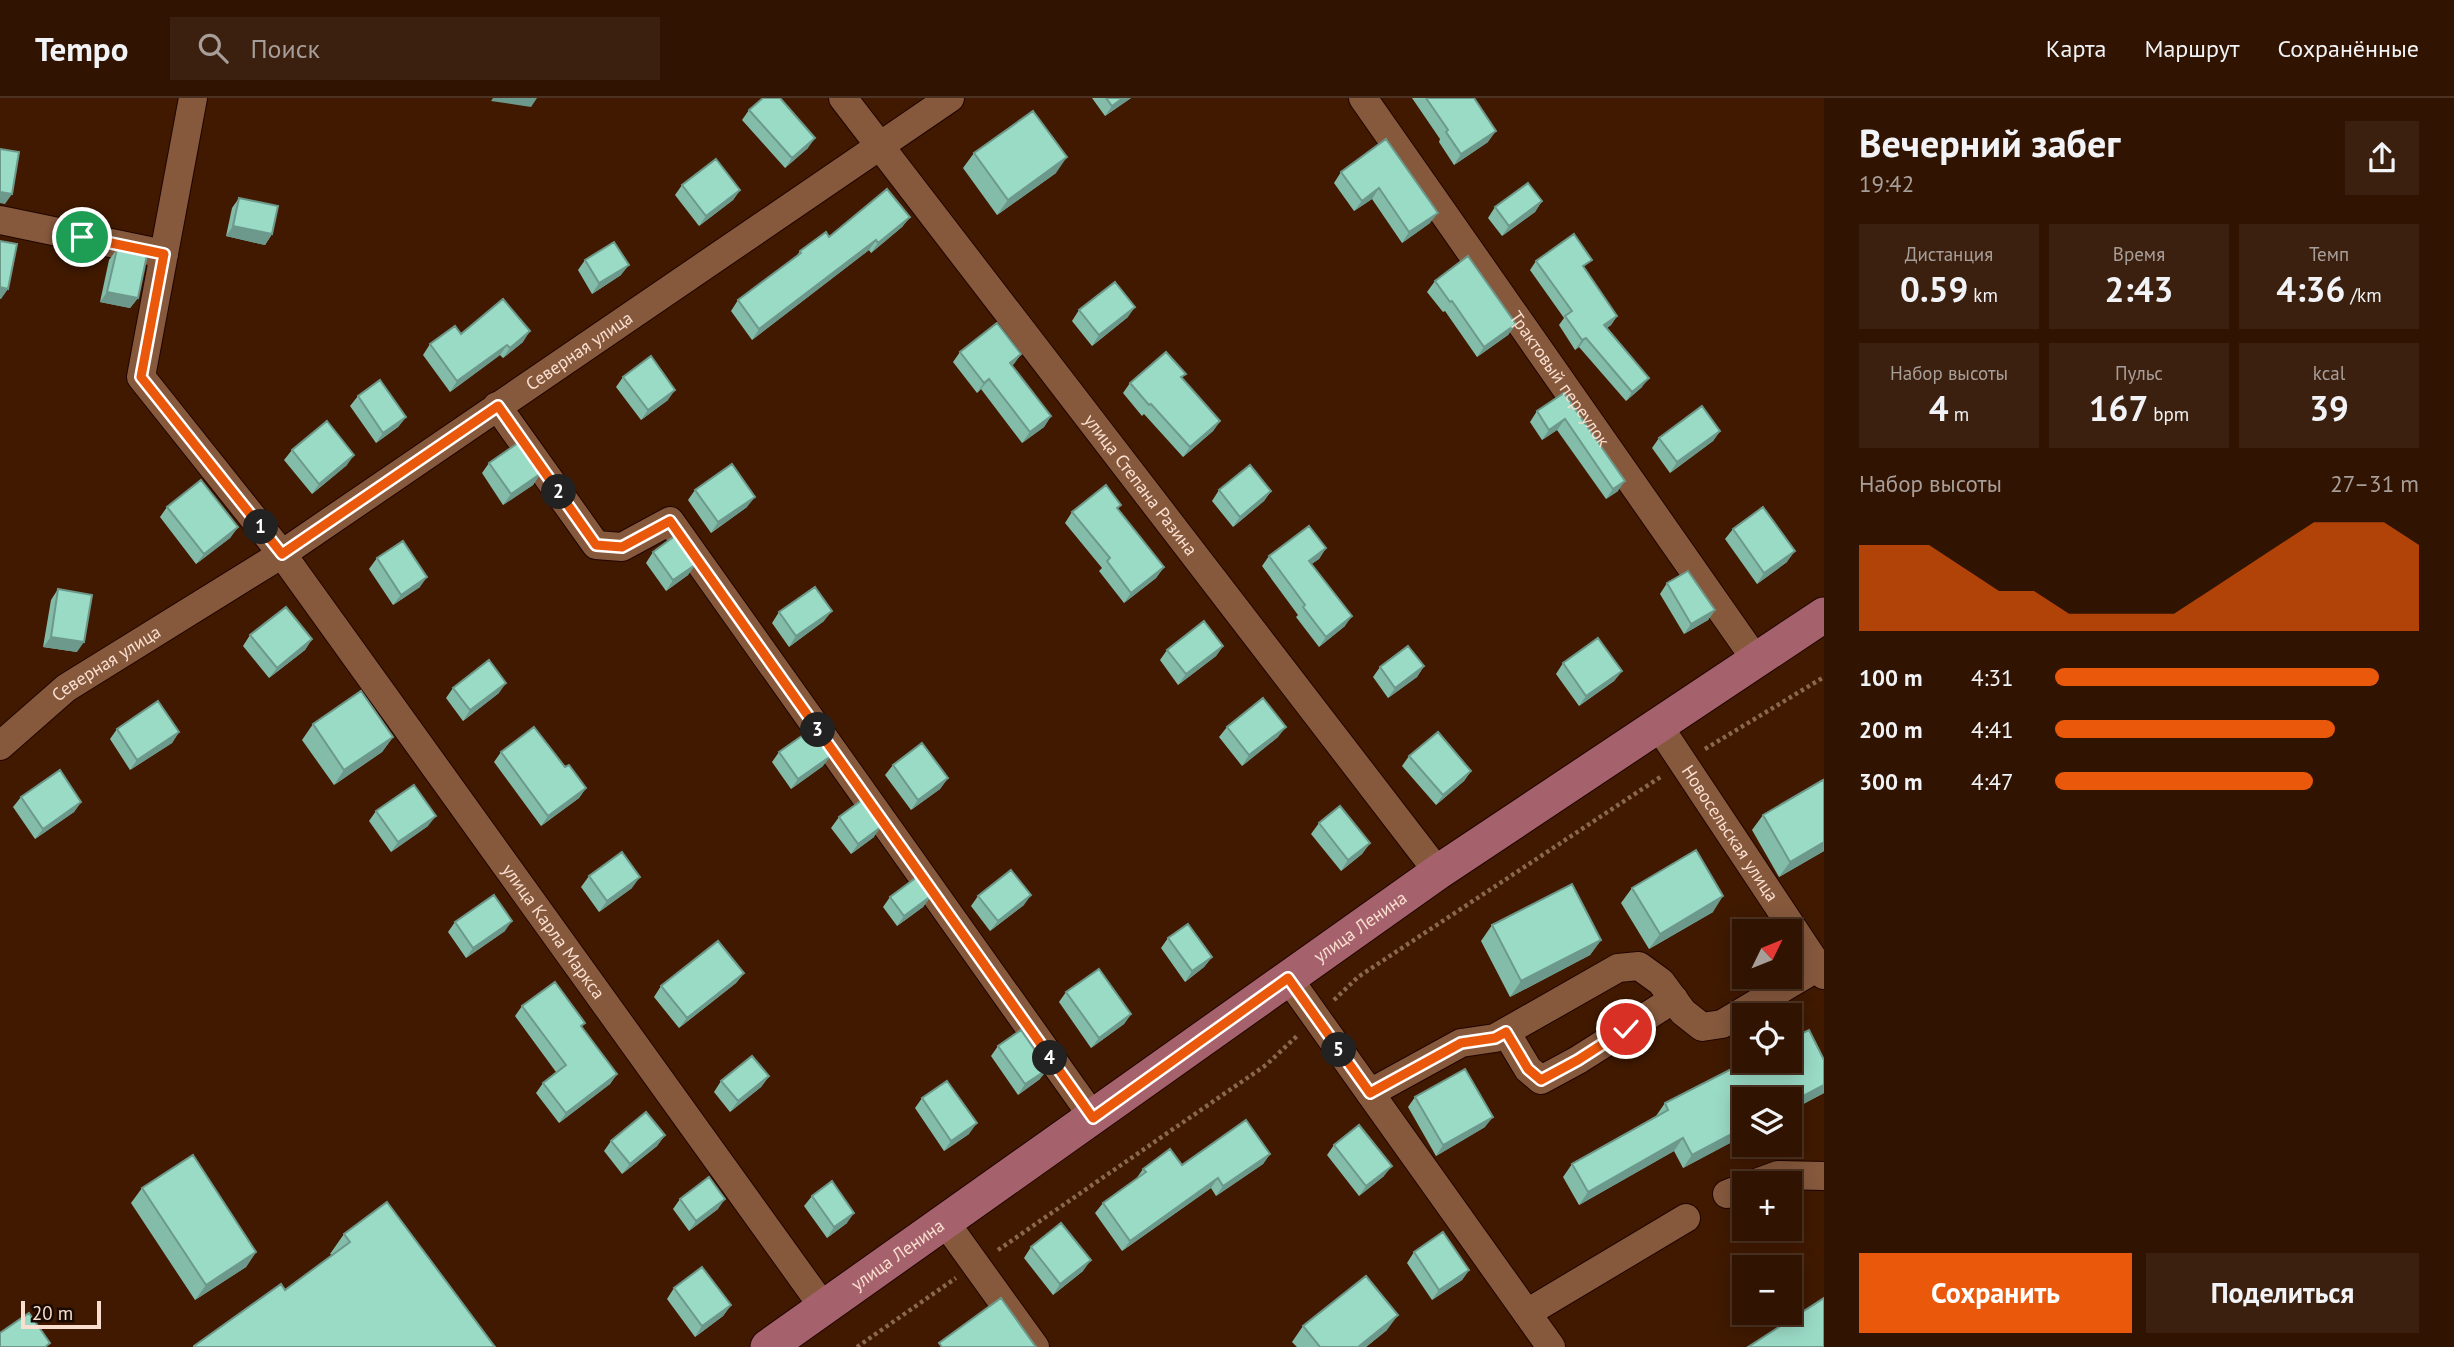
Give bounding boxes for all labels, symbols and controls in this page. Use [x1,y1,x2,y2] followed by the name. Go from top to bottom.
[170,17,660,80] search box
[35,27,128,70] text: Tempo
[194,29,232,67] icon: search
[250,32,320,65] text: Поиск
[2046,33,2106,64] text: Карта
[2144,33,2239,64] text: Маршрут
[2277,33,2419,64] text: Сохранённые
[1859,118,2120,167] text: Вечерний забег
[2345,121,2419,195] button: share
[1859,169,1914,198] text: 19:42
[52,207,112,267] pin
[63,218,101,256] icon: arrive
[1905,242,1993,266] text: Дистанция
[2113,242,2165,266] text: Время
[2309,242,2349,266] text: Темп
[1900,266,1968,312] text: 0.59
[2105,266,2173,312] text: 2:43
[2276,266,2345,312] text: 4:36
[1968,283,1998,307] text: km
[2345,283,2382,307] text: /km
[521,306,637,395] street label: Северная улица
[1505,307,1616,451] street label: Трактовый переулок
[1890,361,2008,385] text: Набор высоты
[2115,361,2163,385] text: Пульс
[2313,361,2345,385] text: kcal
[1929,385,1949,431] text: 4
[2089,385,2148,431] text: 167
[2309,385,2349,431] text: 39
[1949,402,1969,426] text: m
[2148,402,2189,426] text: bpm
[1079,409,1203,560] street label: улица Степана Разина
[1859,469,2002,498] text: Набор высоты
[2330,469,2419,498] text: 27–31 m
[542,474,576,510] pin: 2
[553,479,564,503] text: 2
[244,510,278,544] pin: 1
[255,514,266,538] text: 1
[47,620,165,706] street label: Северная улица
[1859,663,1922,692] text: 100 m
[1971,663,2014,692] text: 4:31
[800,712,836,748] pin: 3
[1859,715,1922,744] text: 200 m
[1971,715,2014,744] text: 4:41
[812,717,823,741] text: 3
[1677,760,1784,906] street label: Новосельская улица
[1859,767,1922,796] text: 300 m
[1971,767,2014,796] text: 4:47
[497,859,610,1003] street label: улица Карла Маркса
[1309,886,1411,968] street label: улица Ленина
[1732,919,1802,989] north arrow
[1732,919,1802,1325] map controls
[1596,999,1656,1059] pin
[1732,1003,1802,1073] button: locate
[1607,1010,1645,1048] icon: check
[1322,1032,1356,1068] pin: 5
[1333,1037,1344,1061] text: 5
[1032,1040,1068,1076] pin: 4
[1044,1045,1055,1069] text: 4
[1732,1087,1802,1157] button: layers
[1732,1171,1802,1241] button: +
[846,1214,949,1296] street label: улица Ленина
[1859,1253,2132,1333] button: Сохранить
[2146,1253,2419,1333] button: Поделиться
[1732,1255,1802,1325] button: −
[21,1298,102,1330] scale bar
[32,1301,73,1325] text: 20 m

